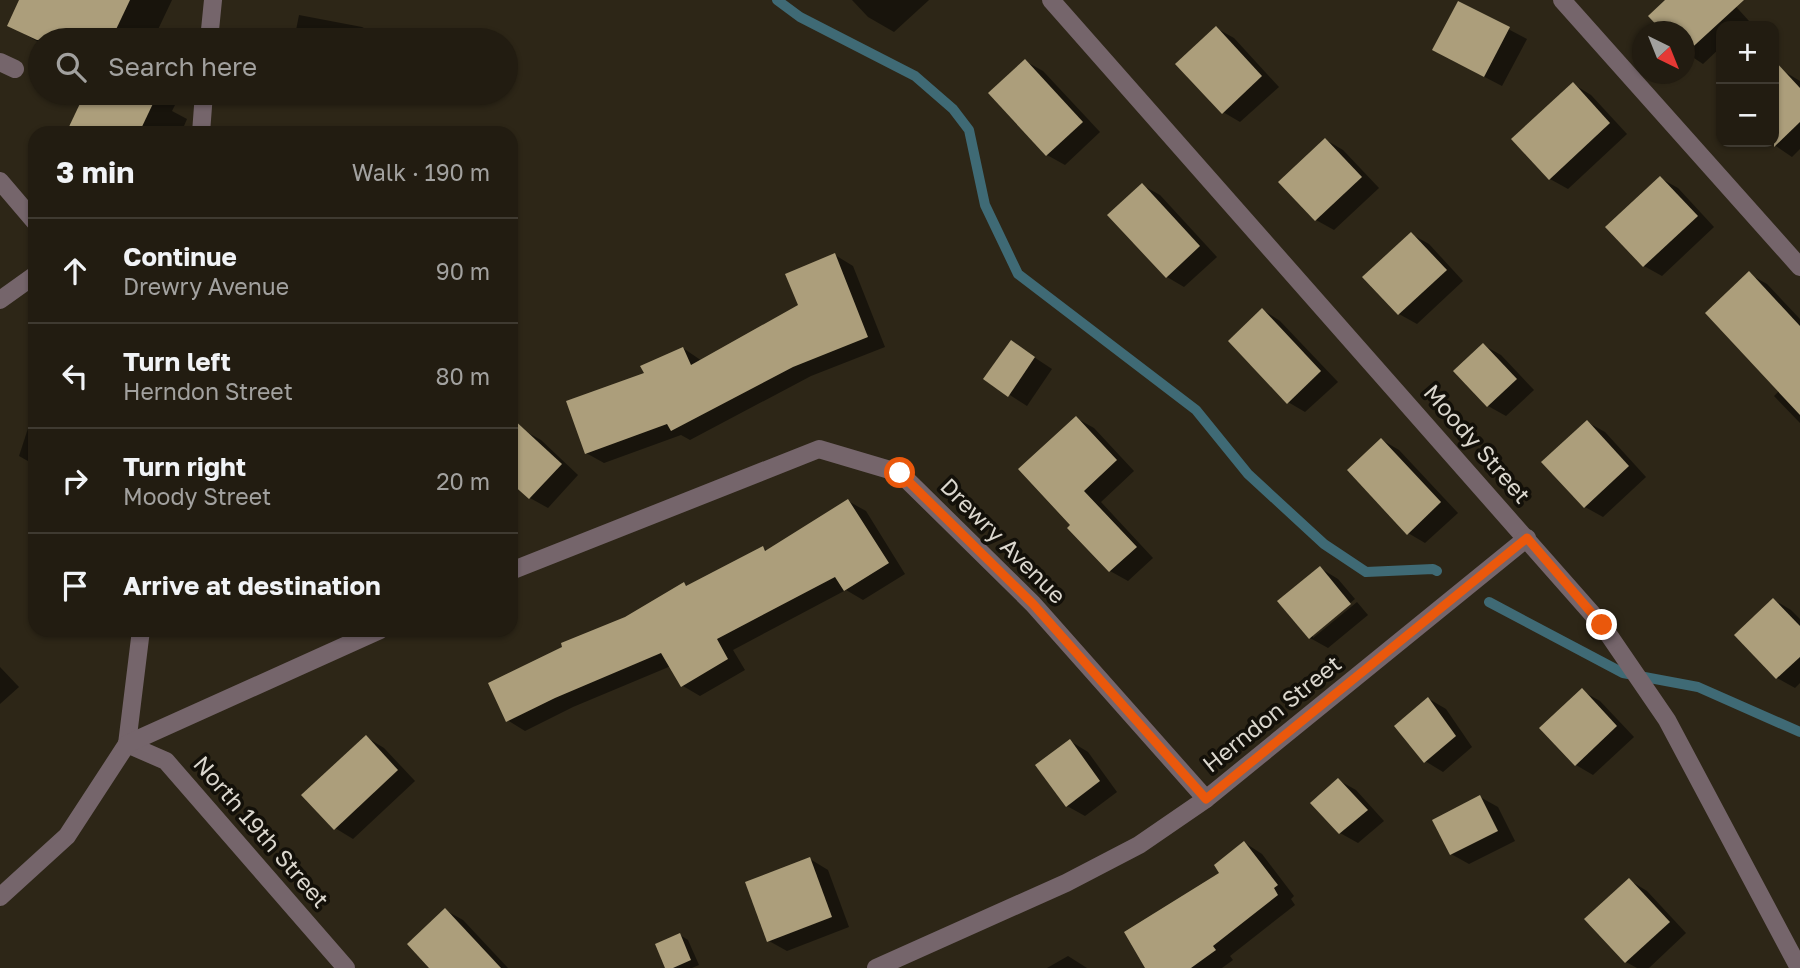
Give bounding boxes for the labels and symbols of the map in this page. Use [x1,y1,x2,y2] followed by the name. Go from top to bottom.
[1632,21,1695,84] north arrow
[1419,378,1537,508] street label: Moody Street
[884,457,915,488] route start
[935,472,1072,609] street label: Drewry Avenue
[1586,609,1617,640] route end
[1197,649,1346,778] street label: Herndon Street
[188,750,335,913] street label: North 19th Street

